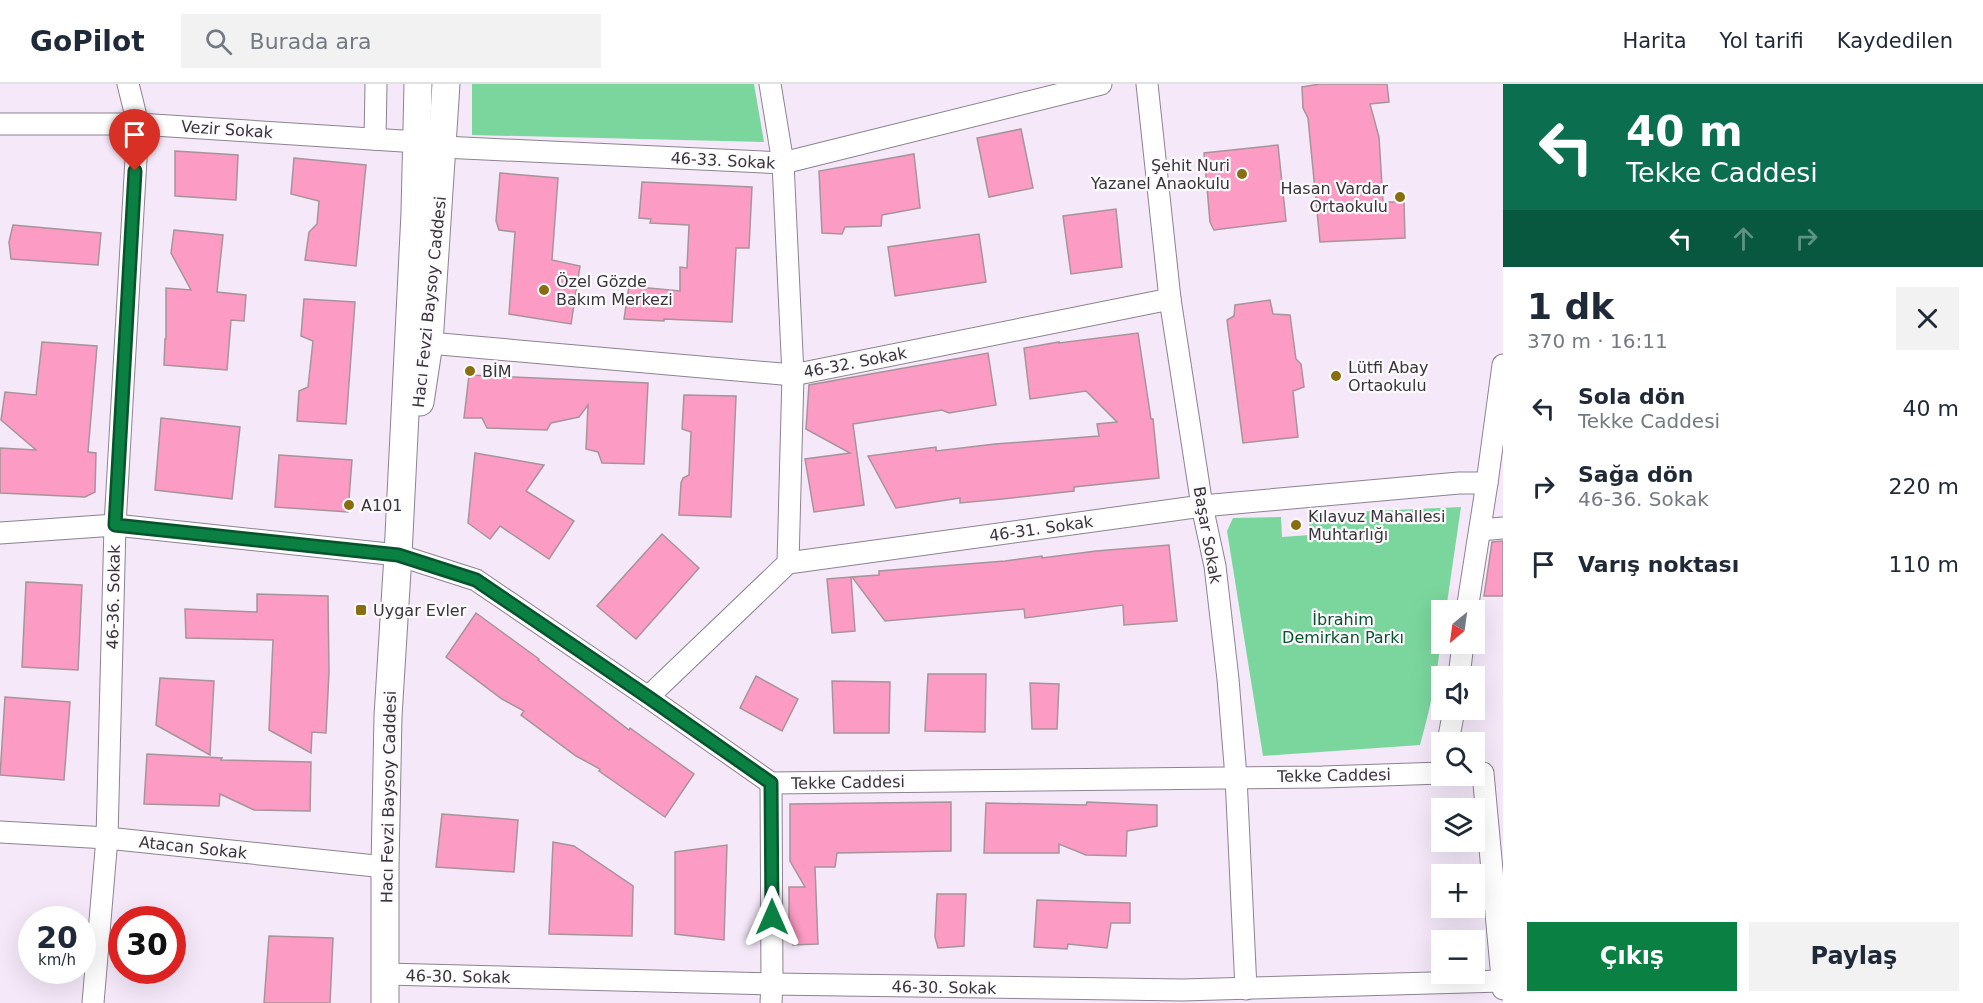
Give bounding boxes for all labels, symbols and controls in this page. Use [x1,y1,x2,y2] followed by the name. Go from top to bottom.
[181,14,601,68] search box
[30,25,145,58] text: GoPilot
[202,25,235,58] icon: search
[250,29,372,54] text: Burada ara
[1622,29,1687,53] text: Harita
[1720,29,1804,53] text: Yol tarifi
[1837,29,1953,53] text: Kaydedilen
[1626,107,1743,156] text: 40 m
[1527,108,1605,186] icon: left
[109,109,160,171] pin
[180,117,274,142] street label: Vezir Sokak
[118,118,151,151] icon: arrive
[670,148,776,173] street label: 46-33. Sokak
[1090,156,1230,193] place label: Şehit Nuri Yazanel Anaokulu
[1626,157,1818,188] text: Tekke Caddesi
[1235,167,1249,181] marker: Şehit Nuri Yazanel Anaokulu
[1280,179,1388,216] place label: Hasan Vardar Ortaokulu
[1393,190,1407,204] marker: Hasan Vardar Ortaokulu
[409,195,450,409] street label: Hacı Fevzi Baysoy Caddesi
[1664,222,1697,255] icon: left
[1727,222,1760,255] icon: ahead
[1790,222,1823,255] icon: right
[556,272,673,309] place label: Özel Gözde Bakım Merkezi
[537,283,551,297] marker: Özel Gözde Bakım Merkezi
[1527,286,1614,327] text: 1 dk
[1896,287,1959,350] button: close
[1527,329,1668,353] text: 370 m · 16:11
[802,343,909,382] street label: 46-32. Sokak
[1348,358,1429,395] place label: Lütfi Abay Ortaokulu
[482,362,512,381] place label: BİM
[463,364,477,378] marker: BİM
[1329,369,1343,383] marker: Lütfi Abay Ortaokulu
[1578,384,1686,409] text: Sola dön
[1527,392,1560,425] icon: left
[1903,396,1959,421] text: 40 m
[1578,409,1720,433] text: Tekke Caddesi
[1578,462,1693,487] text: Sağa dön
[1527,470,1560,503] icon: right
[1889,474,1959,499] text: 220 m
[1190,485,1226,586] street label: Başar Sokak
[1578,487,1709,511] text: 46-36. Sokak
[361,496,402,515] place label: A101
[342,498,356,512] marker: A101
[1308,507,1445,544] place label: Kılavuz Mahallesi Muhtarlığı
[988,512,1095,545] street label: 46-31. Sokak
[1289,518,1303,532] marker: Kılavuz Mahallesi Muhtarlığı
[103,544,124,650] street label: 46-36. Sokak
[1527,548,1560,581] icon: arrive
[1578,552,1739,577] text: Varış noktası
[1889,552,1959,577] text: 110 m
[1431,600,1485,654] north arrow
[1431,600,1485,984] map controls
[373,601,467,620] place label: Uygar Evler
[354,603,368,617] marker: Uygar Evler
[1282,610,1404,647] park label: İbrahim Demirkan Parkı
[1431,666,1485,720] button: sound
[377,691,400,903] street label: Hacı Fevzi Baysoy Caddesi
[1431,732,1485,786] button: search
[1276,765,1391,786] street label: Tekke Caddesi
[790,772,905,793] street label: Tekke Caddesi
[1431,798,1485,852] button: layers
[138,832,249,863] street label: Atacan Sokak
[1431,864,1485,918] button: +
[740,885,804,949] position arrow
[108,906,186,984] speed limit sign: 30
[36,920,78,955] text: 20
[1527,922,1737,991] button: Çıkış
[1749,922,1959,991] button: Paylaş
[1431,930,1485,984] button: −
[38,951,76,969] text: km/h
[405,966,511,987] street label: 46-30. Sokak
[891,977,997,998] street label: 46-30. Sokak

